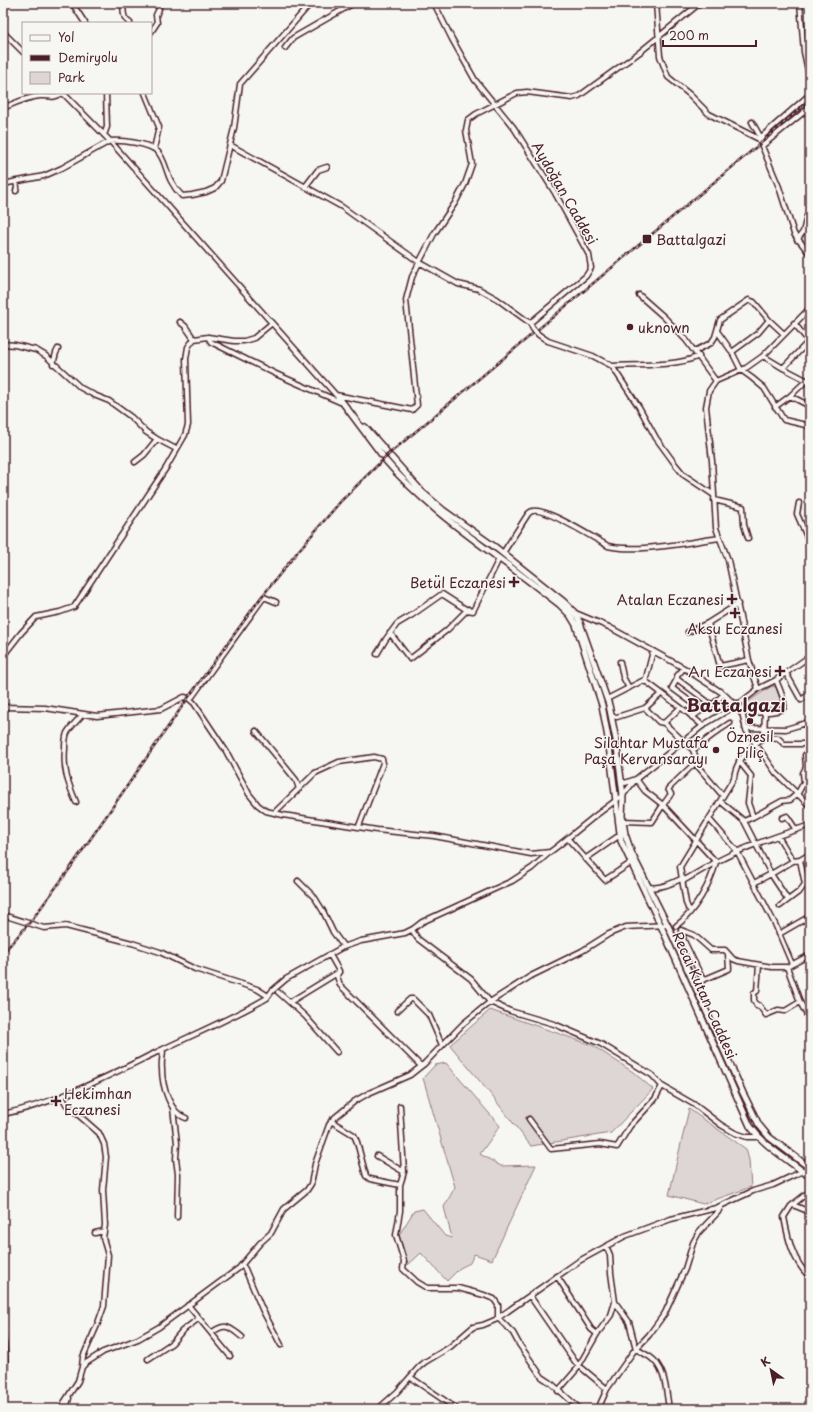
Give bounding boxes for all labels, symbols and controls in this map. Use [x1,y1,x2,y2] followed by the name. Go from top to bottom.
[22,22,152,94] legend
[663,22,756,48] scale bar
[669,26,709,44] text: 200 m
[58,28,74,46] text: Yol
[58,48,118,66] text: Demiryolu
[58,68,85,86] text: Park
[527,138,603,248] street label: Aydoğan Caddesi
[656,229,726,250] place label: Battalgazi
[641,233,653,245] marker: Battalgazi
[638,317,690,338] place label: uknown
[625,322,635,332] marker: uknown
[410,572,506,593] place label: Betül Eczanesi
[509,577,519,587] marker: Betül Eczanesi
[617,589,724,610] place label: Atalan Eczanesi
[727,594,737,604] marker: Atalan Eczanesi
[730,608,740,618] marker: Aksu Eczanesi
[687,618,783,639] place label: Aksu Eczanesi
[688,661,772,682] place label: Arı Eczanesi
[775,666,785,676] marker: Arı Eczanesi
[686,691,786,718] district label: Battalgazi
[745,716,755,726] marker: Öznesil Piliç
[726,726,774,763] place label: Öznesil Piliç
[584,732,708,769] place label: Silahtar Mustafa Paşa Kervansarayı
[711,745,721,755] marker: Silahtar Mustafa Paşa Kervansarayı
[667,928,743,1062] street label: Recai Kutan Caddesi
[64,1083,132,1120] place label: Hekimhan Eczanesi
[51,1096,61,1106] marker: Hekimhan Eczanesi
[751,1350,791,1390] north arrow
[757,1352,773,1371] text: K

